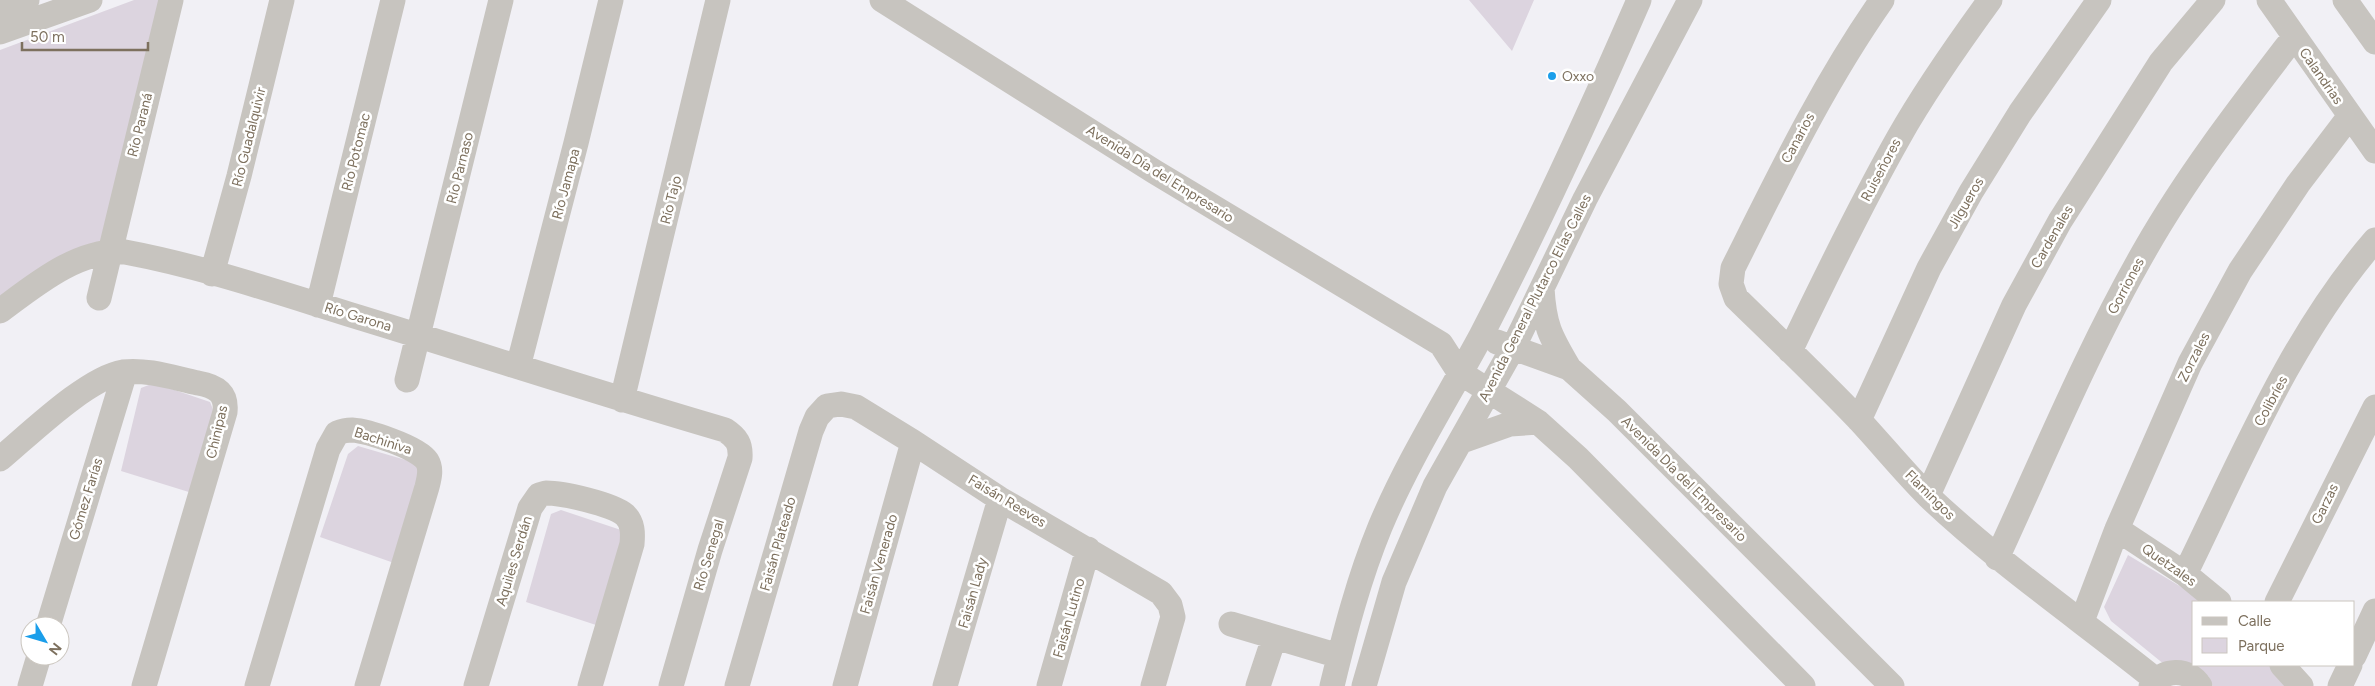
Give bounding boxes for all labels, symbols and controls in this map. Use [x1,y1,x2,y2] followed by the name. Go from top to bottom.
[22,20,149,52] scale bar
[30,28,65,46] text: 50 m
[2295,44,2347,108] street label: Calandrias
[1562,68,1594,85] place label: Oxxo
[1546,70,1558,82] marker: Oxxo
[228,85,270,189] street label: Río Guadalquivir
[124,91,156,159] street label: Río Paraná
[1778,110,1818,166] street label: Canarios
[338,111,374,193] street label: Río Potomac
[1083,122,1237,226] street label: Avenida Día del Empresario
[443,131,477,205] street label: Río Parnaso
[1857,136,1905,204] street label: Ruiseñores
[548,147,584,221] street label: Río Jamapa
[657,174,685,226] street label: Río Tajo
[1944,174,1988,232] street label: Jilgueros
[1475,191,1595,405] street label: Avenida General Plutarco Elías Calles
[2027,202,2077,272] street label: Cardenales
[2104,255,2148,317] street label: Gorriones
[322,299,394,335] street label: Río Garona
[2174,329,2214,385] street label: Zorzales
[2251,373,2291,429] street label: Colibríes
[203,404,231,460] street label: Chinipas
[1618,413,1750,545] street label: Avenida Día del Empresario
[352,424,414,458] street label: Bachiniva
[65,456,107,542] street label: Gómez Farías
[1901,466,1959,524] street label: Flamingos
[965,471,1049,531] street label: Faisán Reeves
[2308,481,2342,527] street label: Garzas
[756,495,800,593] street label: Faisán Plateado
[857,512,901,616] street label: Faisán Venerado
[492,514,536,608] street label: Aquiles Serdán
[690,517,728,593] street label: Río Senegal
[2138,540,2200,590] street label: Quetzales
[955,555,991,630] street label: Faisán Lady
[1049,576,1089,660] street label: Faisán Lutino
[2192,601,2355,666] legend
[2238,612,2271,630] text: Calle
[20,616,70,666] north arrow
[2238,637,2285,655] text: Parque
[45,639,65,658] text: N

